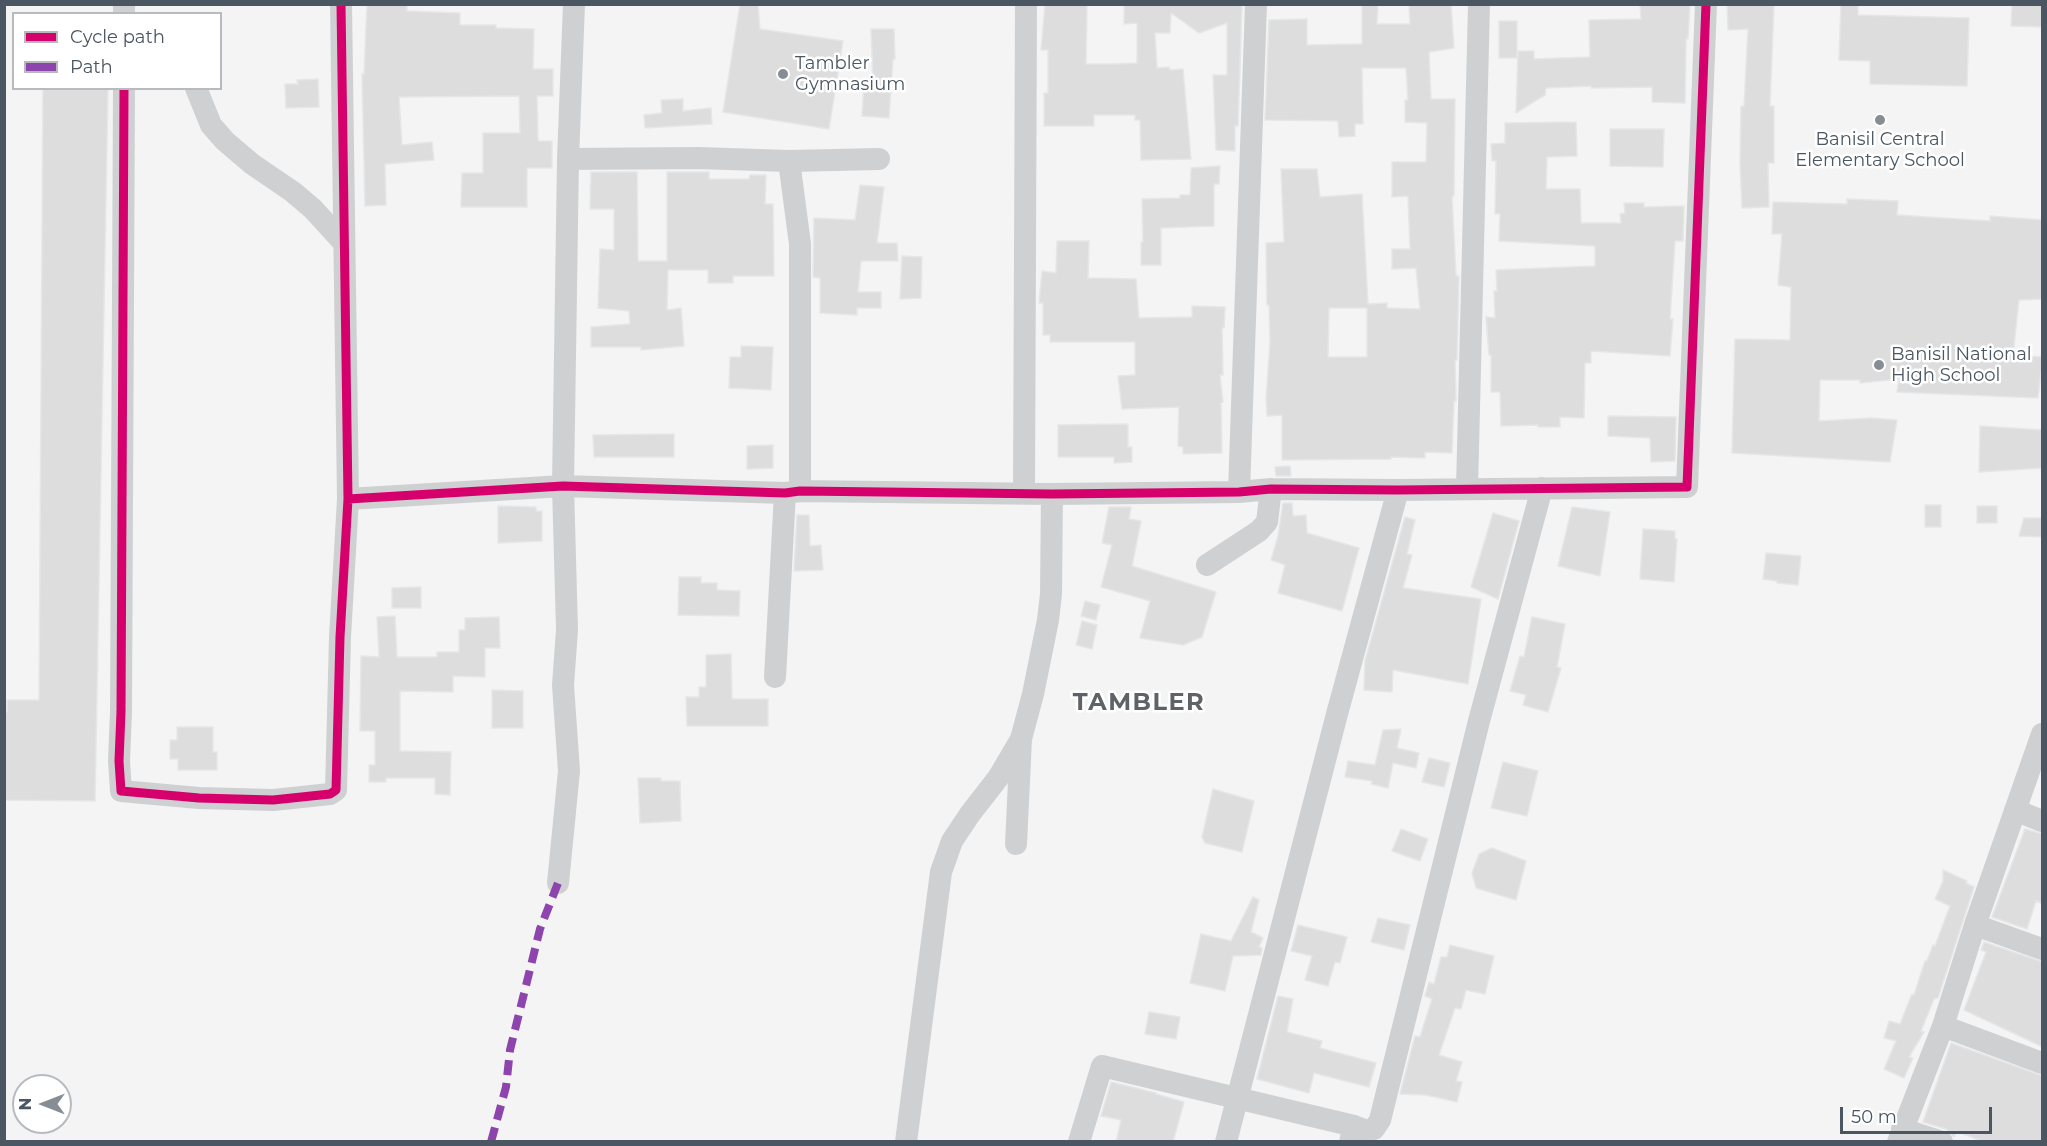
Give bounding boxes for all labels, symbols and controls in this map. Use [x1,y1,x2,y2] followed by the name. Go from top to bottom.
[12,12,222,90] legend
[70,26,165,48] text: Cycle path
[795,53,905,96] place label: Tambler Gymnasium
[70,56,113,78] text: Path
[776,67,790,81] marker: Tambler Gymnasium
[1873,113,1887,127] marker: Banisil Central Elementary School
[1795,129,1965,172] place label: Banisil Central Elementary School
[1891,344,2032,386] place label: Banisil National High School
[1872,358,1886,372] marker: Banisil National High School
[1073,689,1205,717] district label: TAMBLER
[12,1074,72,1134] north arrow
[1843,1095,1994,1133] scale bar
[16,1098,35,1110] text: N
[1851,1106,1897,1128] text: 50 m

